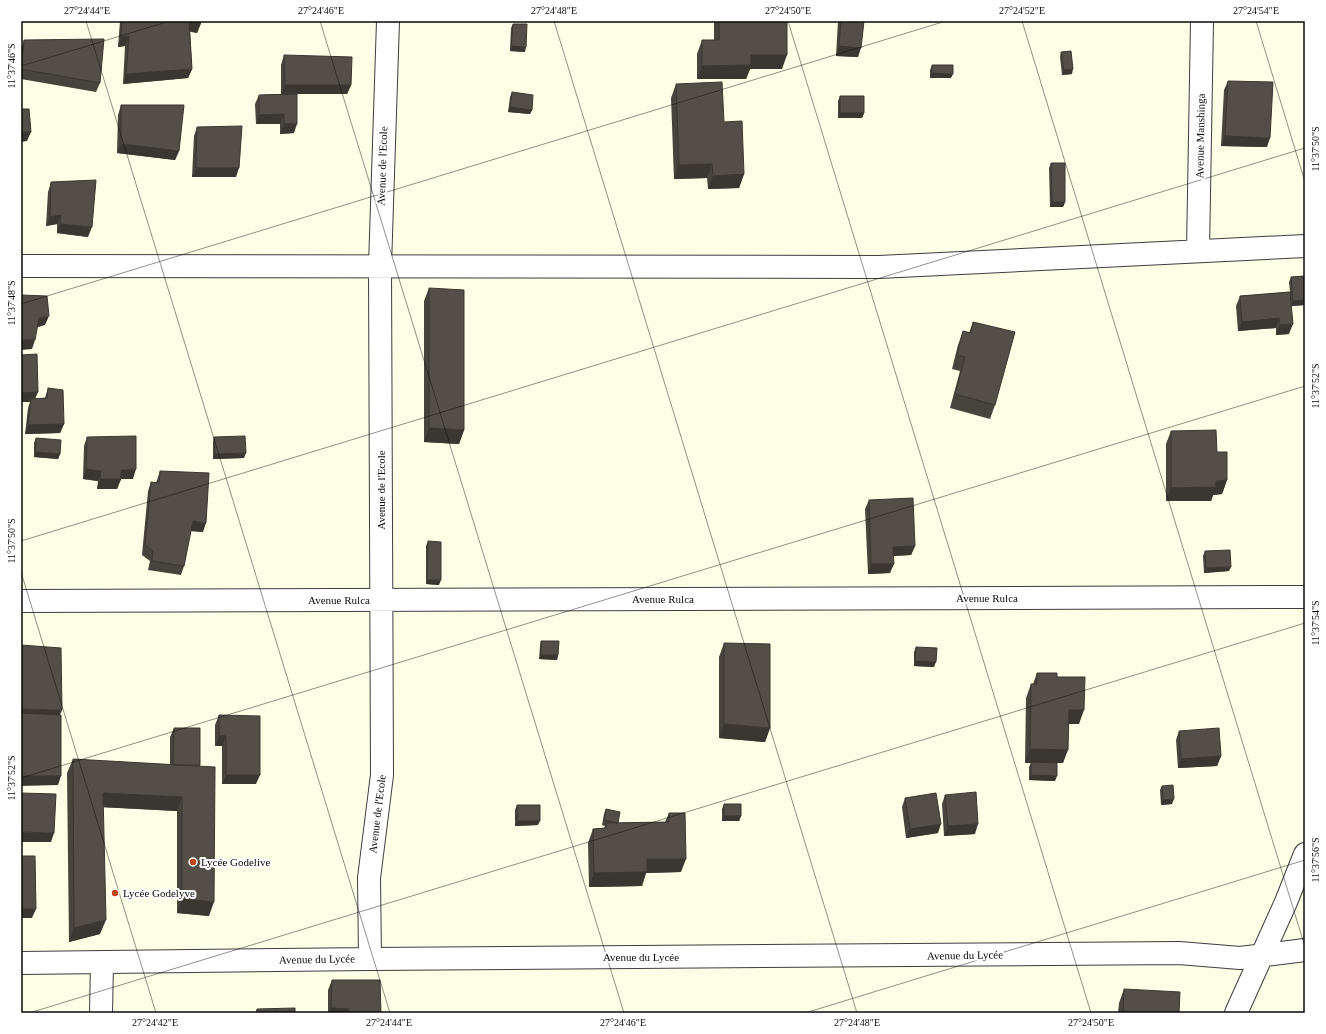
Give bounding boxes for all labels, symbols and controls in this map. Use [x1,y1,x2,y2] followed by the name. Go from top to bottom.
[64,5,110,16] text: 27°24'44"E
[298,5,344,16] text: 27°24'46"E
[531,5,577,16] text: 27°24'48"E
[765,5,811,16] text: 27°24'50"E
[999,5,1045,16] text: 27°24'52"E
[1233,5,1279,16] text: 27°24'54"E
[6,43,17,89] text: 11°37'46"S
[1193,93,1207,179] street label: Avenue Manshinga
[375,126,389,206] street label: Avenue de l'Ecole
[1310,126,1321,172] text: 11°37'50"S
[6,280,17,326] text: 11°37'48"S
[1310,363,1321,409] text: 11°37'52"S
[375,450,387,530] street label: Avenue de l'Ecole
[6,518,17,564] text: 11°37'50"S
[956,592,1018,604] street label: Avenue Rulca
[632,593,694,605] street label: Avenue Rulca
[308,594,370,606] street label: Avenue Rulca
[1310,600,1321,646] text: 11°37'54"S
[6,755,17,801] text: 11°37'52"S
[366,774,388,854] street label: Avenue de l'Ecole
[1310,837,1321,883] text: 11°37'56"S
[201,856,270,868] place label: Lycée Godelive
[188,857,198,867] marker: Lycée Godelive
[123,887,195,899] place label: Lycée Godelyve
[110,888,120,898] marker: Lycée Godelyve
[927,948,1003,962] street label: Avenue du Lycée
[603,951,679,963] street label: Avenue du Lycée
[279,952,355,966] street label: Avenue du Lycée
[132,1017,178,1028] text: 27°24'42"E
[366,1017,412,1028] text: 27°24'44"E
[600,1017,646,1028] text: 27°24'46"E
[834,1017,880,1028] text: 27°24'48"E
[1068,1017,1114,1028] text: 27°24'50"E

